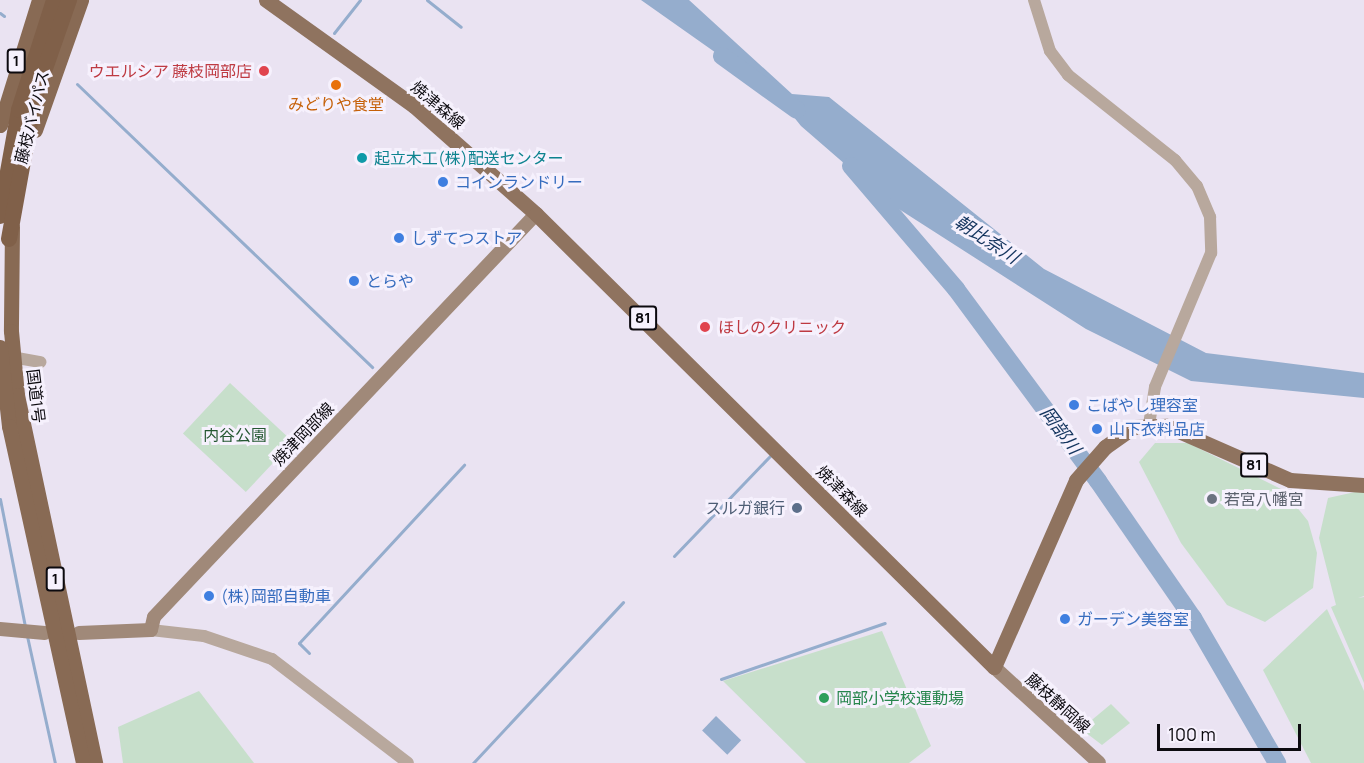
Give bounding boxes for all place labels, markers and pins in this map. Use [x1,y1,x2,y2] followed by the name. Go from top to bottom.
[89,61,252,81] place label: ウエルシア 藤枝岡部店
[257,64,271,78] marker: ウエルシア 藤枝岡部店
[329,78,343,92] marker: みどりや食堂
[288,94,384,114] place label: みどりや食堂
[374,148,564,168] place label: 起立木工(株)配送センター
[355,151,369,165] marker: 起立木工(株)配送センター
[455,172,583,192] place label: コインランドリー
[436,175,450,189] marker: コインランドリー
[411,228,523,248] place label: しずてつストア
[392,231,406,245] marker: しずてつストア
[366,271,414,291] place label: とらや
[347,274,361,288] marker: とらや
[718,317,846,337] place label: ほしのクリニック
[696,318,714,336] marker: ほしのクリニック
[1086,395,1198,415] place label: こばやし理容室
[1067,398,1081,412] marker: こばやし理容室
[1109,419,1205,439] place label: 山下衣料品店
[1090,422,1104,436] marker: 山下衣料品店
[1224,489,1304,509] place label: 若宮八幡宮
[1205,492,1219,506] marker: 若宮八幡宮
[705,498,785,518] place label: スルガ銀行
[790,501,804,515] marker: スルガ銀行
[221,586,331,606] place label: (株)岡部自動車
[202,589,216,603] marker: (株)岡部自動車
[1077,609,1189,629] place label: ガーデン美容室
[1058,612,1072,626] marker: ガーデン美容室
[836,688,964,708] place label: 岡部小学校運動場
[817,691,831,705] marker: 岡部小学校運動場

